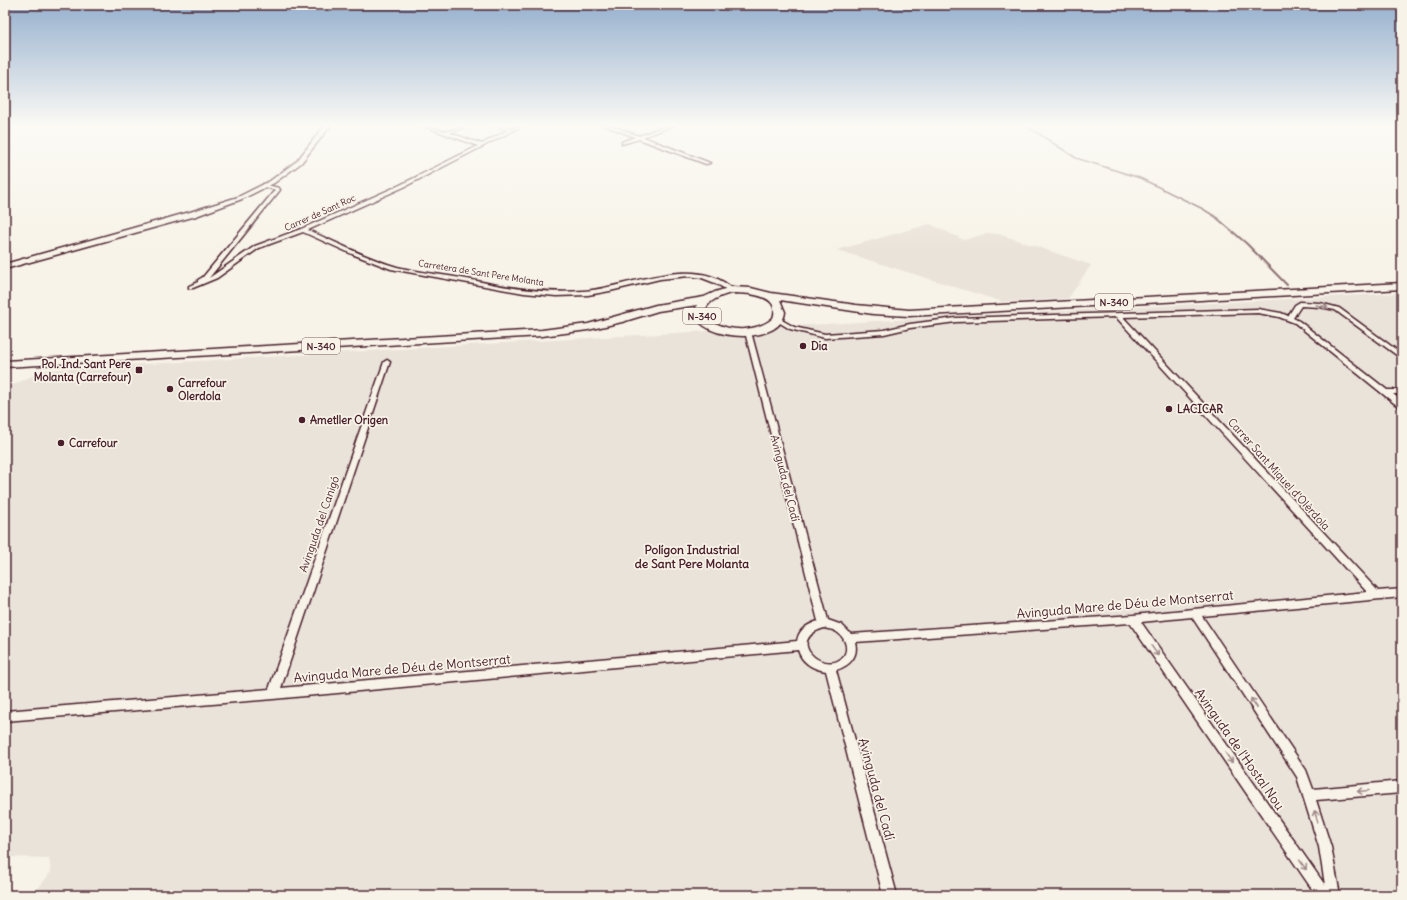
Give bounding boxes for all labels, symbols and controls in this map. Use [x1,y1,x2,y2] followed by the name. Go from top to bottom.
[283,192,357,233] street label: Carrer de Sant Roc
[417,257,545,288] street label: Carretera de Sant Pere Molanta
[1095,294,1133,310] road number: N-340
[1315,302,1328,310] one-way arrow
[683,308,721,324] road number: N-340
[302,338,340,354] road number: N-340
[811,339,828,353] place label: Dia
[798,341,808,351] marker: Dia
[34,357,132,385] place label: Pol. Ind. Sant Pere Molanta (Carrefour)
[134,365,144,375] marker: Pol. Ind. Sant Pere Molanta (Carrefour)
[178,376,227,403] place label: Carrefour Olerdola
[165,384,175,394] marker: Carrefour Olerdola
[1177,402,1223,416] place label: LACICAR
[1164,404,1174,414] marker: LACICAR
[310,413,389,428] place label: Ametller Origen
[297,415,307,425] marker: Ametller Origen
[1225,415,1333,533] street label: Carrer Sant Miquel d'Olèrdola
[767,433,803,523] street label: Avinguda del Cadí
[69,436,118,450] place label: Carrefour
[56,438,66,448] marker: Carrefour
[296,474,342,574] street label: Avinguda del Canigó
[635,542,749,571] district label: Polígon Industrial de Sant Pere Molanta
[1016,586,1235,622] street label: Avinguda Mare de Déu de Montserrat
[1151,645,1159,656] one-way arrow
[293,650,512,686] street label: Avinguda Mare de Déu de Montserrat
[1191,685,1288,814] street label: Avinguda de l'Hostal Nou
[1250,697,1259,708] one-way arrow
[855,736,898,842] street label: Avinguda del Cadí
[1225,752,1233,763] one-way arrow
[1357,787,1370,794] one-way arrow
[1312,810,1319,823] one-way arrow
[1299,859,1307,870] one-way arrow

